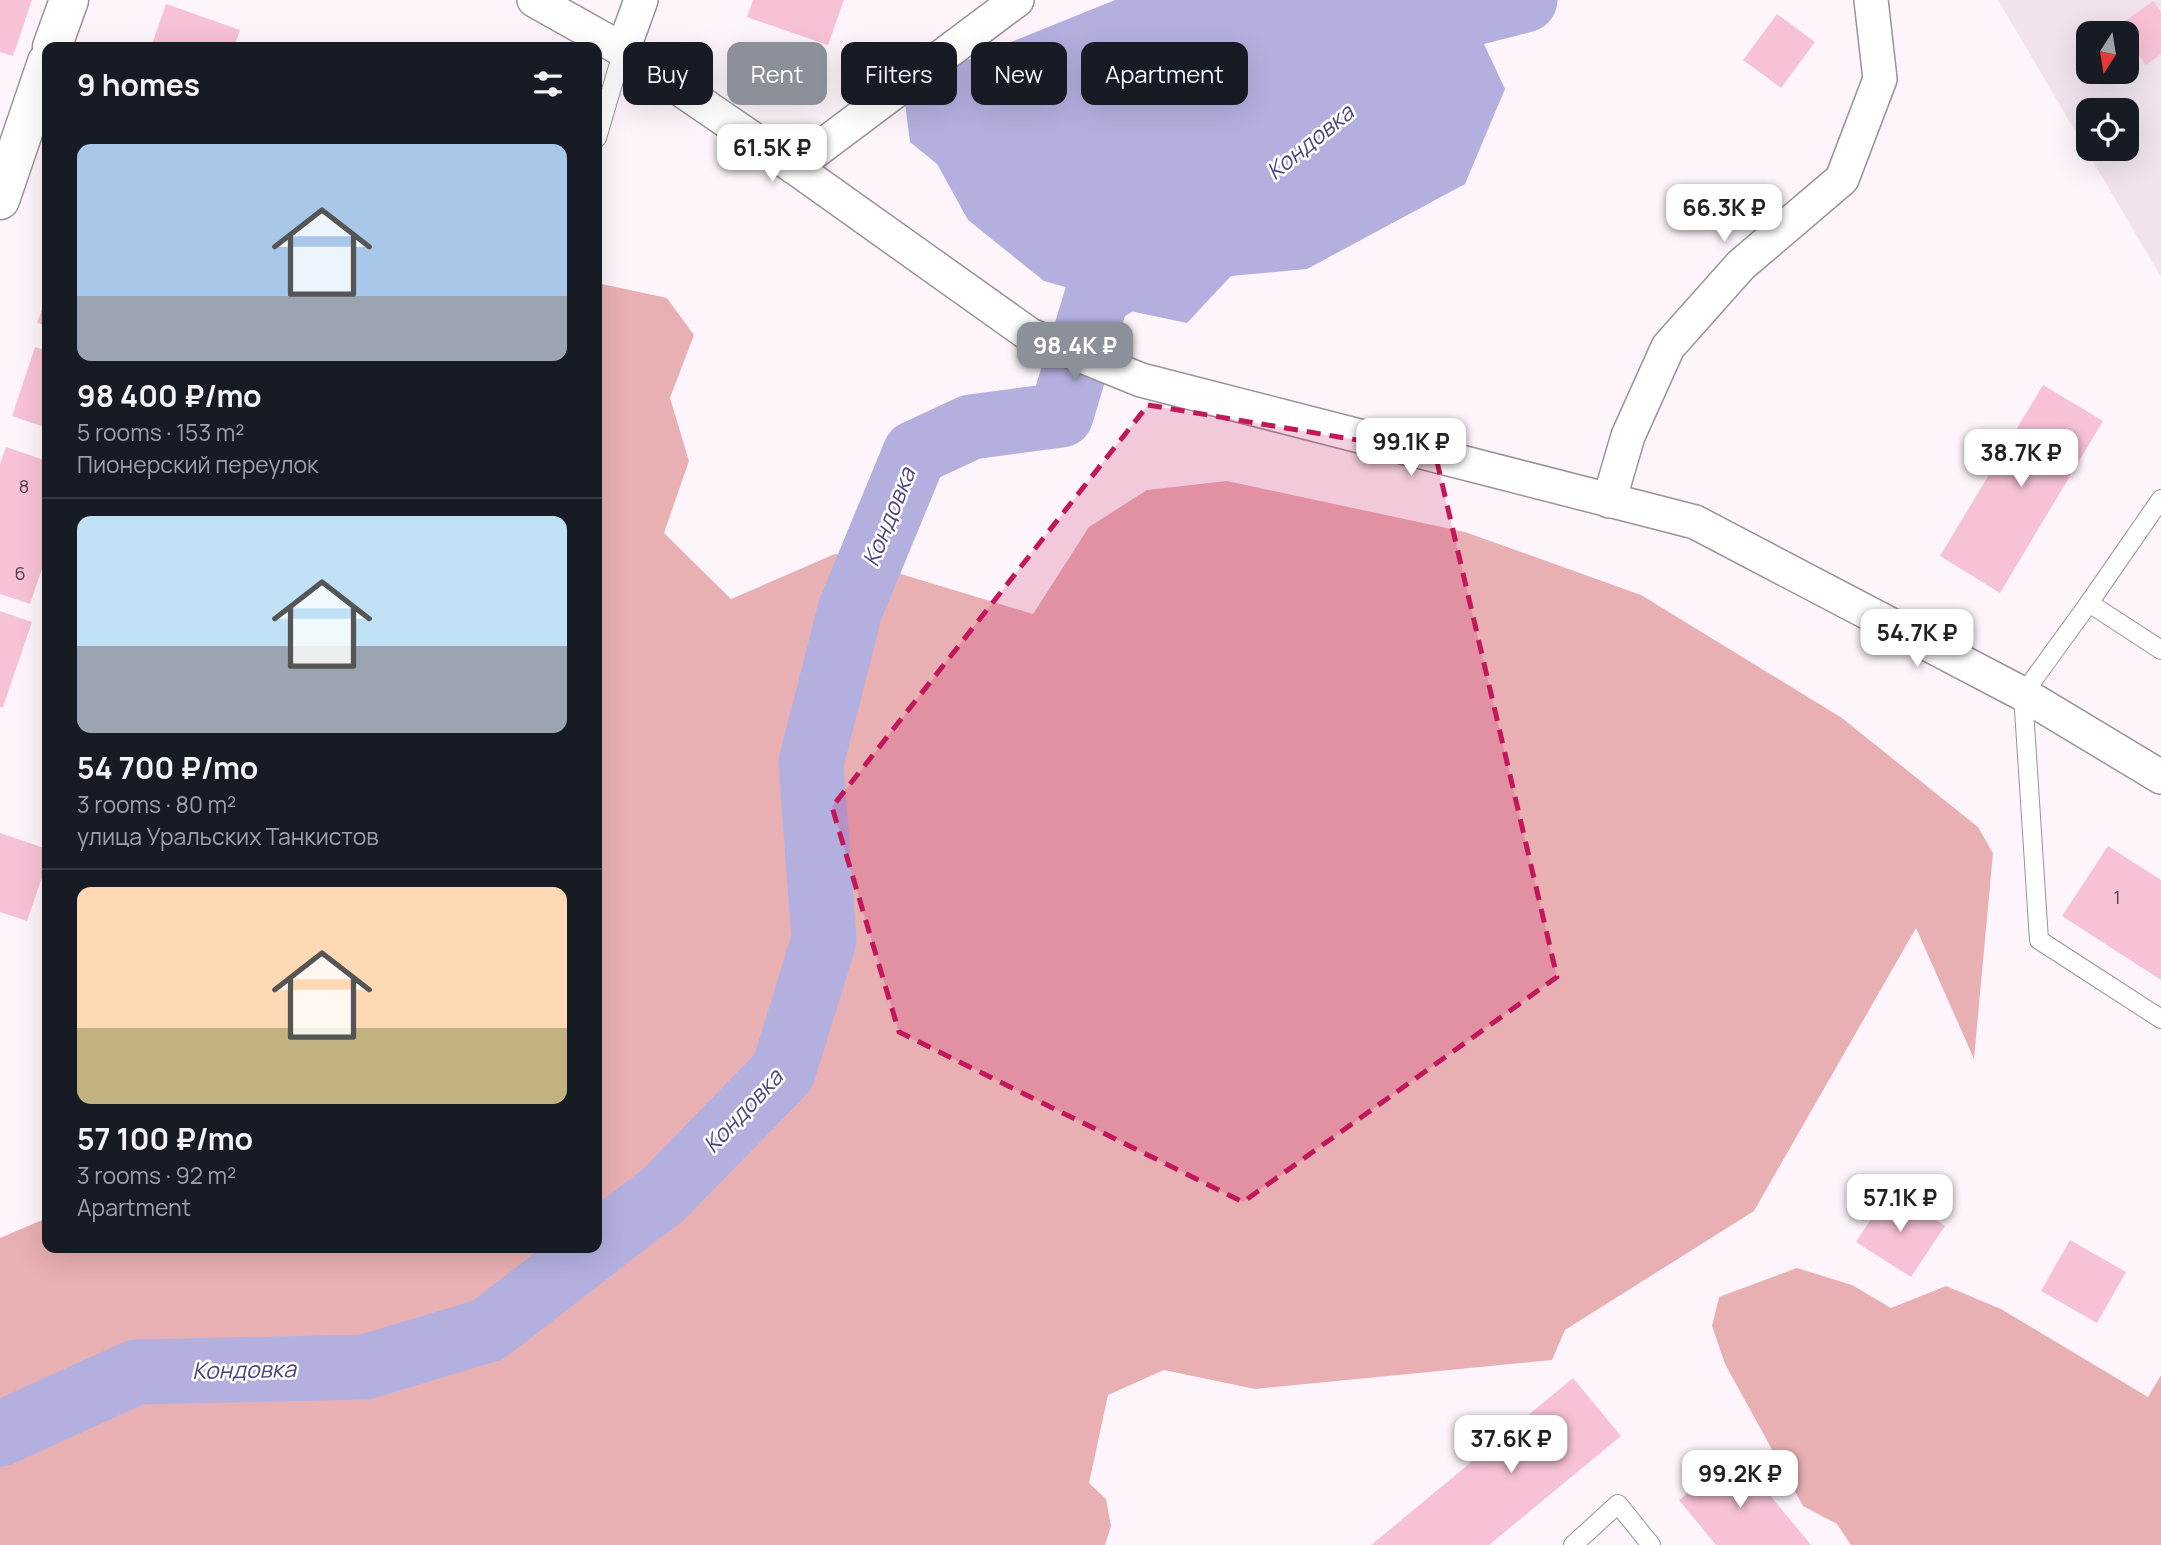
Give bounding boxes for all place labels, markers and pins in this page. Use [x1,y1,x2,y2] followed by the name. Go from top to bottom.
[707,124,837,184] pin: 61.5K ₽
[1659,184,1789,244] pin: 66.3K ₽
[1010,322,1140,382] pin: 98.4K ₽
[1346,419,1476,478] pin: 99.1K ₽
[1956,430,2086,489] pin: 38.7K ₽
[1852,610,1982,669] pin: 54.7K ₽
[1835,1174,1965,1234] pin: 57.1K ₽
[1446,1416,1576,1475] pin: 37.6K ₽
[1675,1450,1805,1510] pin: 99.2K ₽

